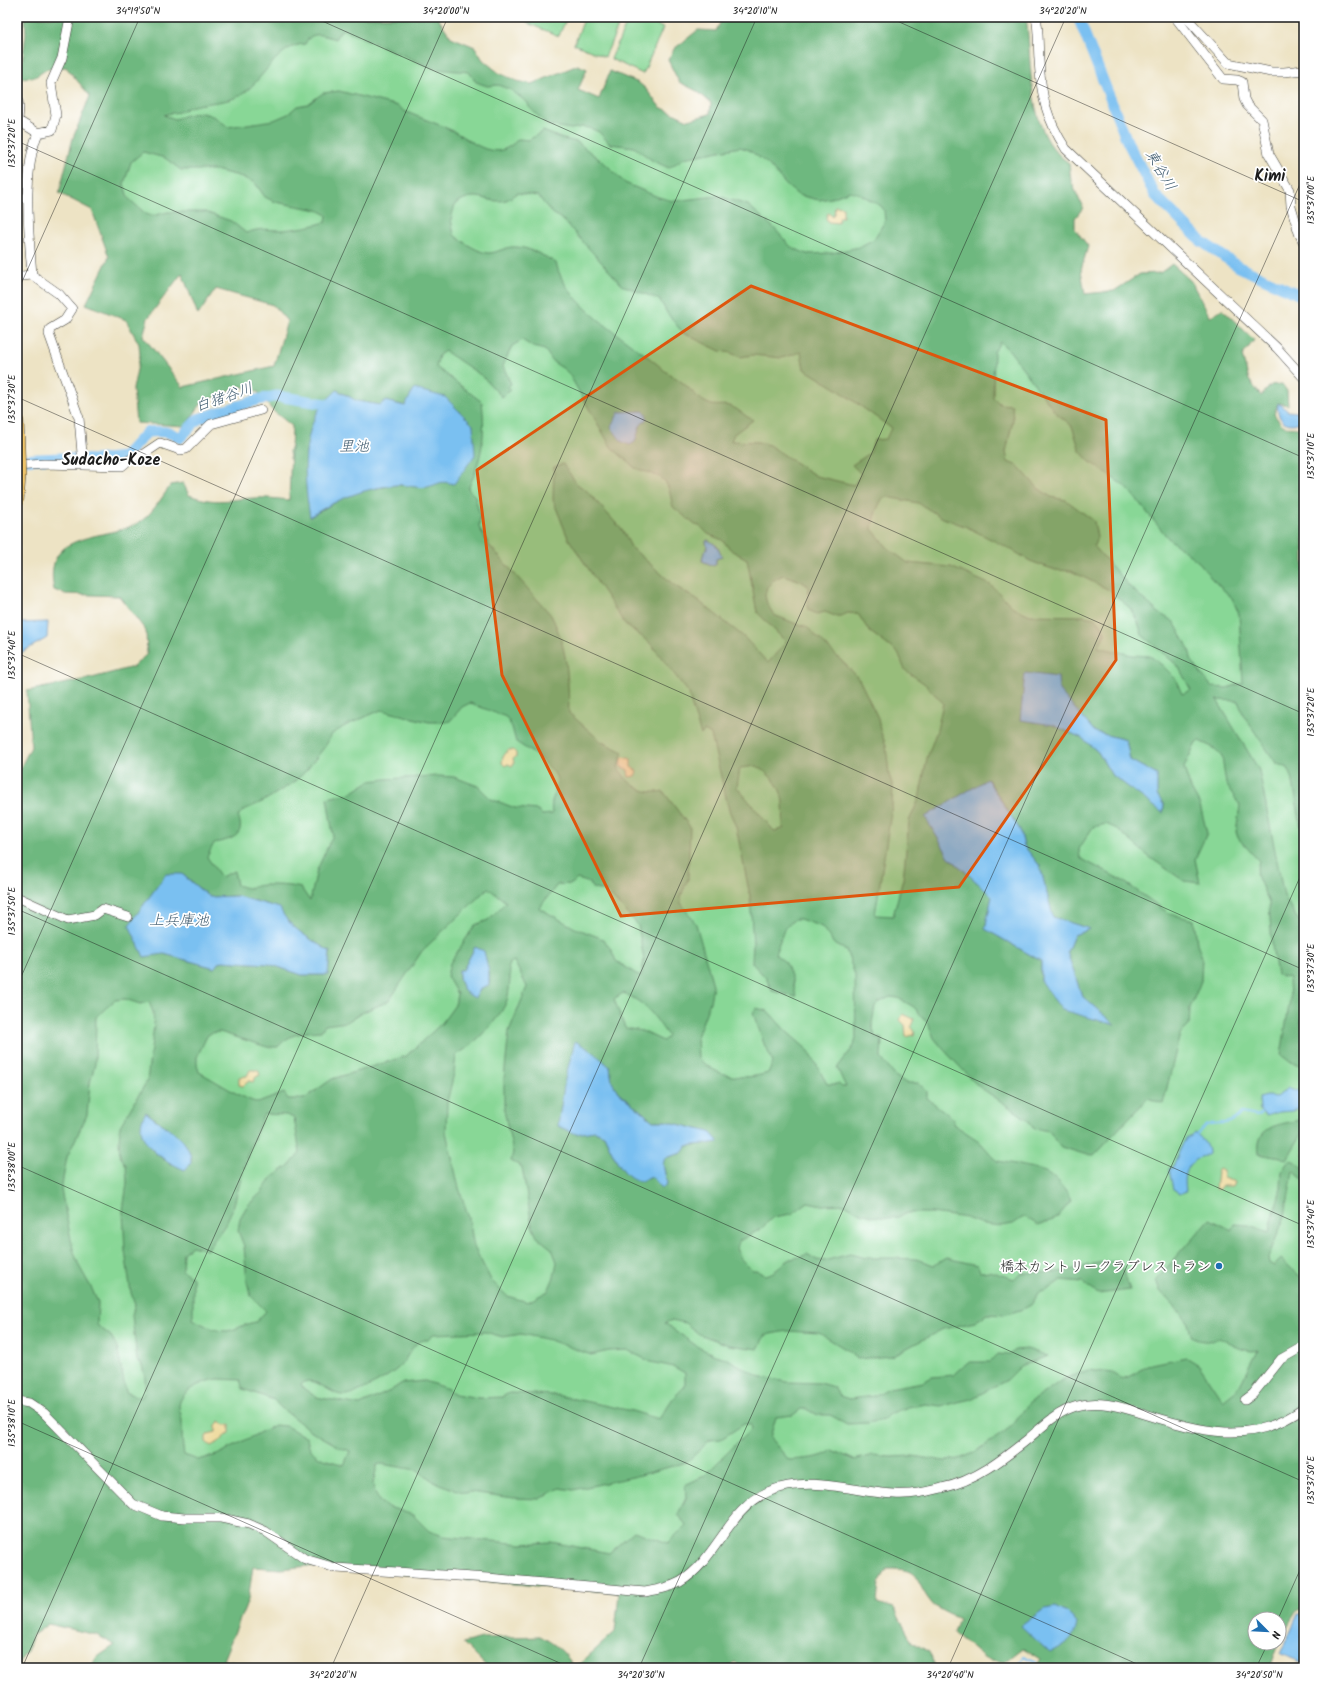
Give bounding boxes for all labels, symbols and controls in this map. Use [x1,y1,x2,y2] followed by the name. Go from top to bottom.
[116,3,160,19] text: 34°19'50"N
[423,3,470,19] text: 34°20'00"N
[732,3,778,19] text: 34°20'10"N
[1039,3,1087,19] text: 34°20'20"N
[4,117,20,168] text: 135°37'20"E
[1138,145,1182,196] water label: 東谷川
[1254,164,1286,189] district label: Kimi
[1303,175,1319,224] text: 135°37'00"E
[4,373,20,424] text: 135°37'30"E
[192,377,257,419] water label: 白猪谷川
[1303,432,1319,479] text: 135°37'10"E
[339,435,370,459] water label: 里池
[62,448,160,473] district label: Sudacho-Koze
[4,629,20,680] text: 135°37'40"E
[1303,686,1319,737] text: 135°37'20"E
[4,885,20,935] text: 135°37'50"E
[149,909,210,933] water label: 上兵庫池
[1303,942,1319,993] text: 135°37'30"E
[4,1141,20,1192] text: 135°38'00"E
[1303,1198,1319,1249] text: 135°37'40"E
[1000,1256,1211,1278] place label: 橋本カントリークラブレストラン
[1214,1261,1224,1271] marker: 橋本カントリークラブレストラン
[4,1398,20,1447] text: 135°38'10"E
[1303,1454,1319,1504] text: 135°37'50"E
[1247,1611,1287,1651] north arrow
[1266,1628,1285,1642] text: N
[309,1667,357,1683] text: 34°20'20"N
[617,1667,665,1683] text: 34°20'30"N
[926,1667,974,1683] text: 34°20'40"N
[1235,1667,1283,1683] text: 34°20'50"N

